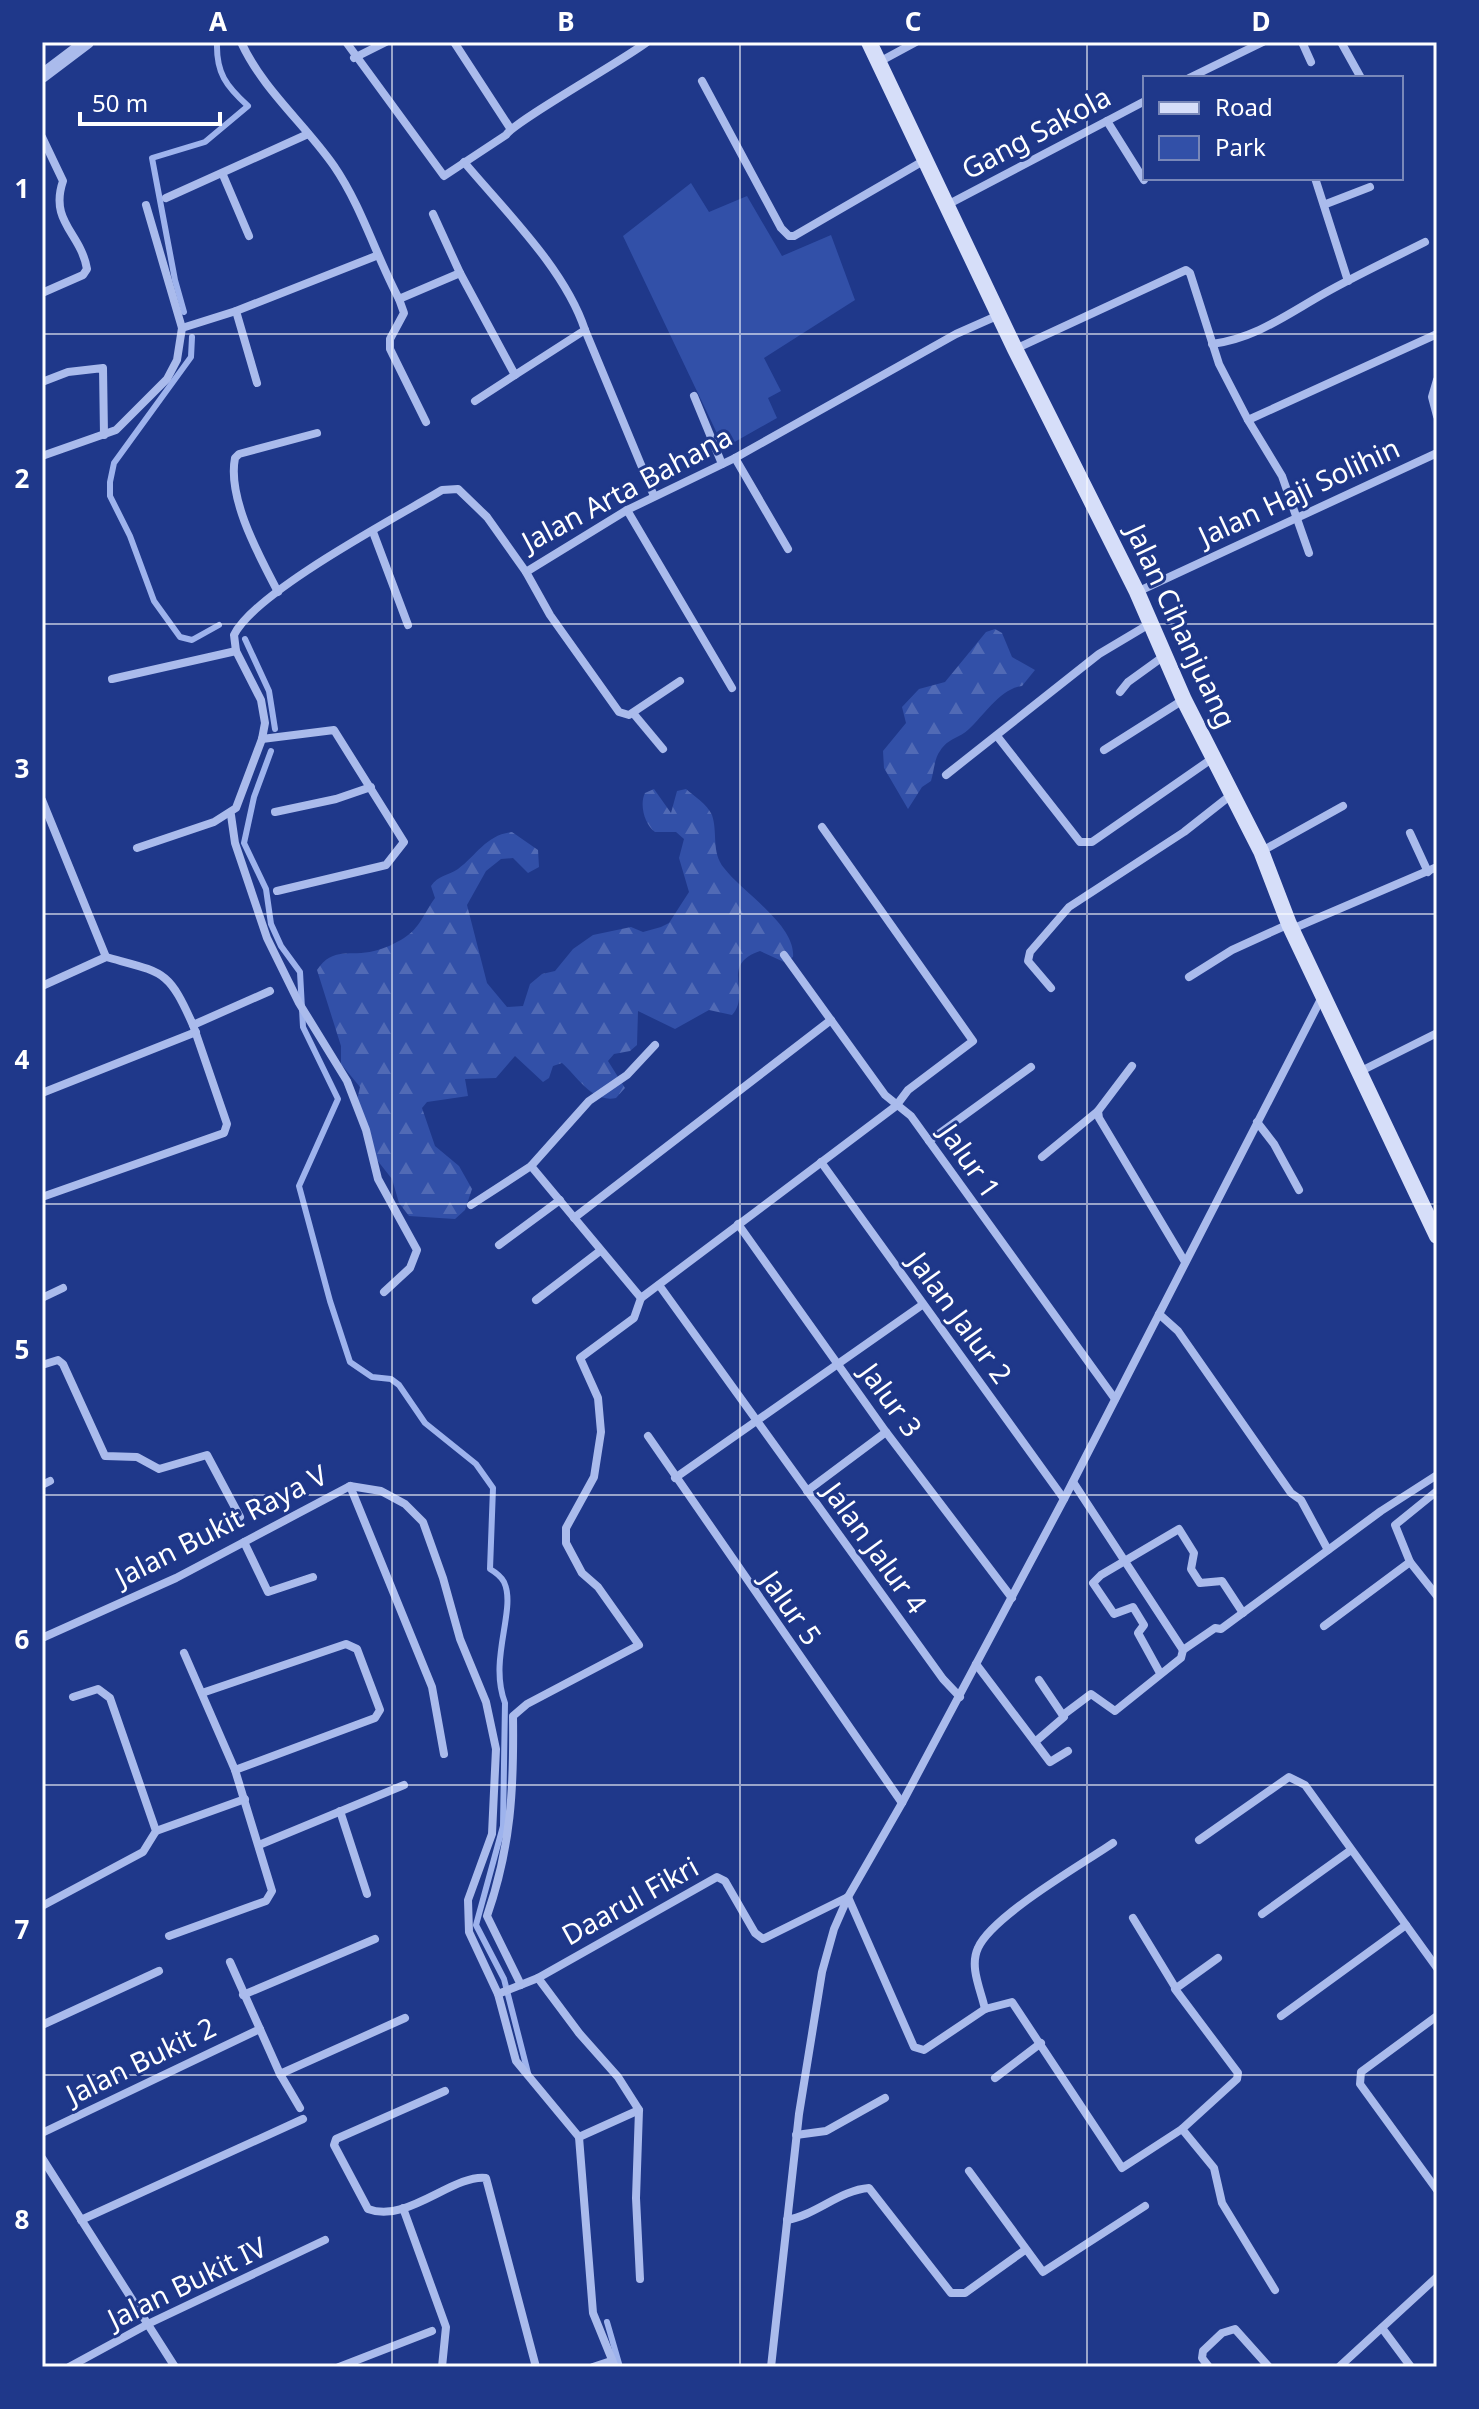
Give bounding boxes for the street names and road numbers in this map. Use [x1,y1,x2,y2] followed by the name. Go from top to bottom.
[954,77,1117,187] street label: Gang Sakola
[512,417,738,561] street label: Jalan Arta Bahana
[1189,428,1405,556] street label: Jalan Haji Solihin
[1117,515,1246,734] street label: Jalan Cihanjuang
[930,1113,1010,1205] street label: Jalur 1
[899,1242,1021,1391] street label: Jalan Jalur 2
[850,1352,931,1444] street label: Jalur 3
[105,1455,333,1596] street label: Jalan Bukit Raya V
[814,1472,936,1621] street label: Jalan Jalur 4
[751,1560,831,1652] street label: Jalur 5
[554,1847,705,1953] street label: Daarul Fikri
[57,2008,222,2114] street label: Jalan Bukit 2
[98,2227,272,2338] street label: Jalan Bukit IV

